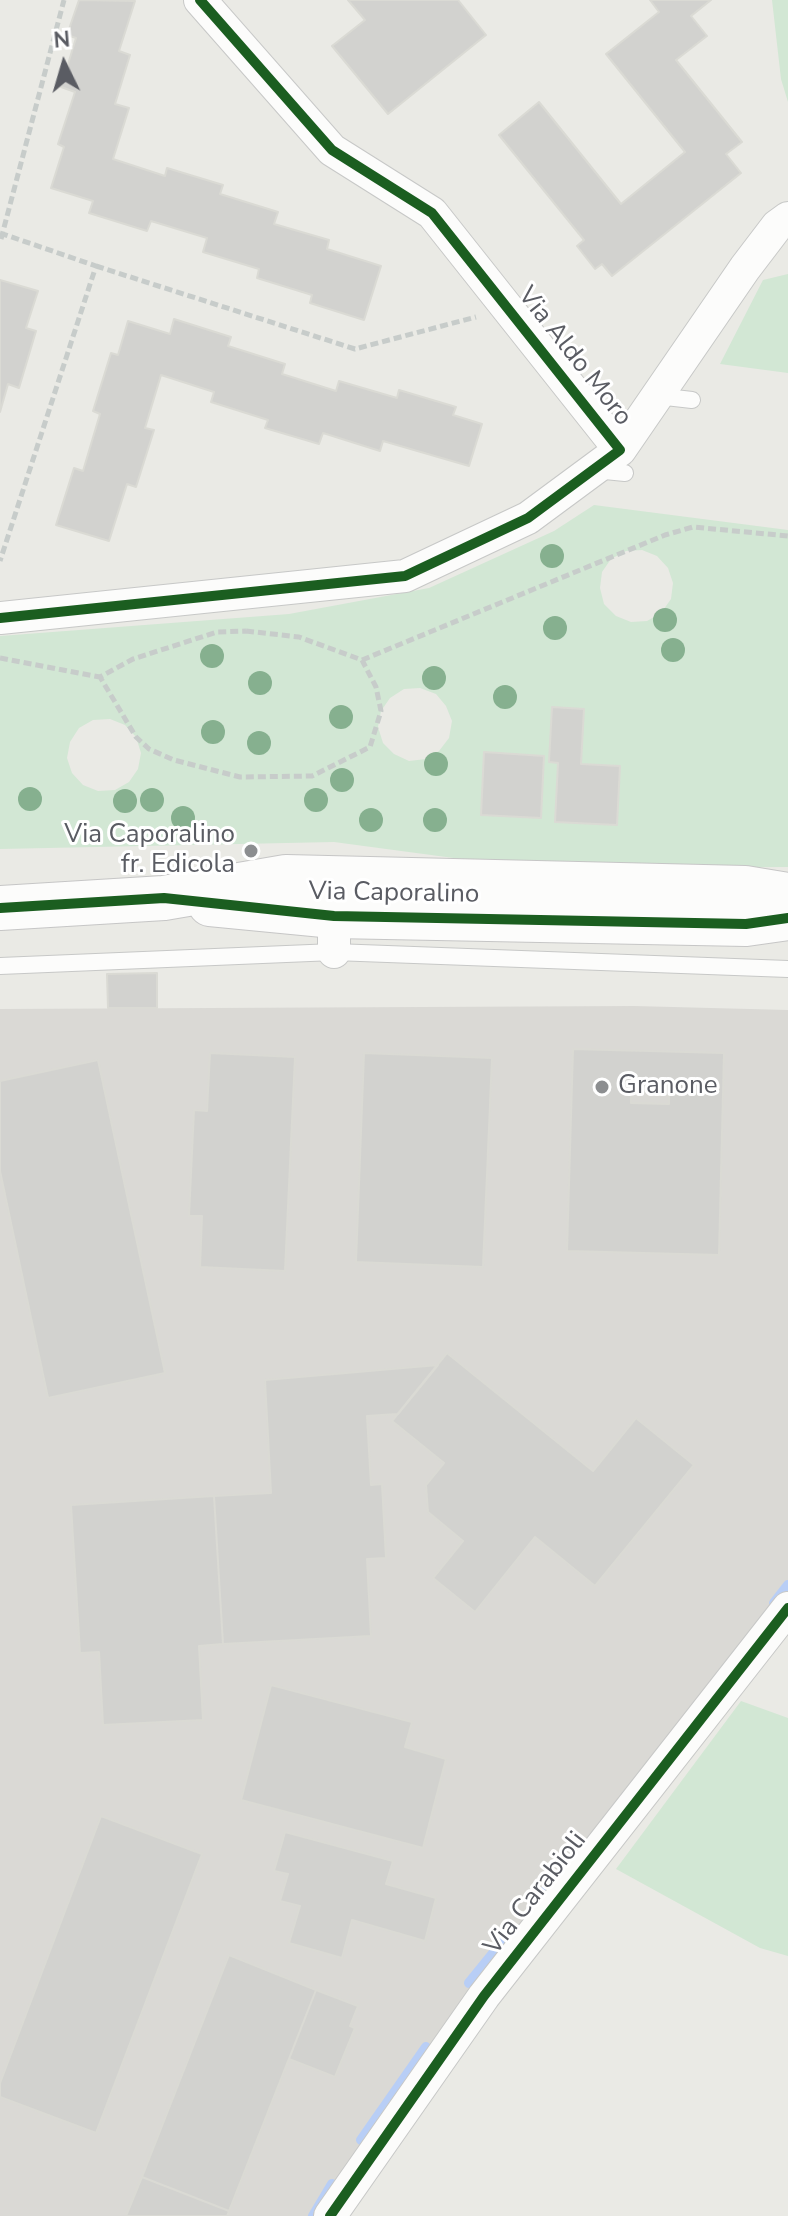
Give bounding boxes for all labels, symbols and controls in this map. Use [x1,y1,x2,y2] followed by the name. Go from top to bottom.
[24,24,104,104] north arrow
[52,24,71,56] text: N
[510,281,638,433] street label: Via Aldo Moro
[64,820,235,882] place label: Via Caporalino fr. Edicola
[242,842,260,860] marker: Via Caporalino fr. Edicola
[308,877,480,911] street label: Via Caporalino
[618,1071,718,1103] place label: Granone
[593,1078,611,1096] marker: Granone
[478,1826,594,1962] street label: Via Carabioli

